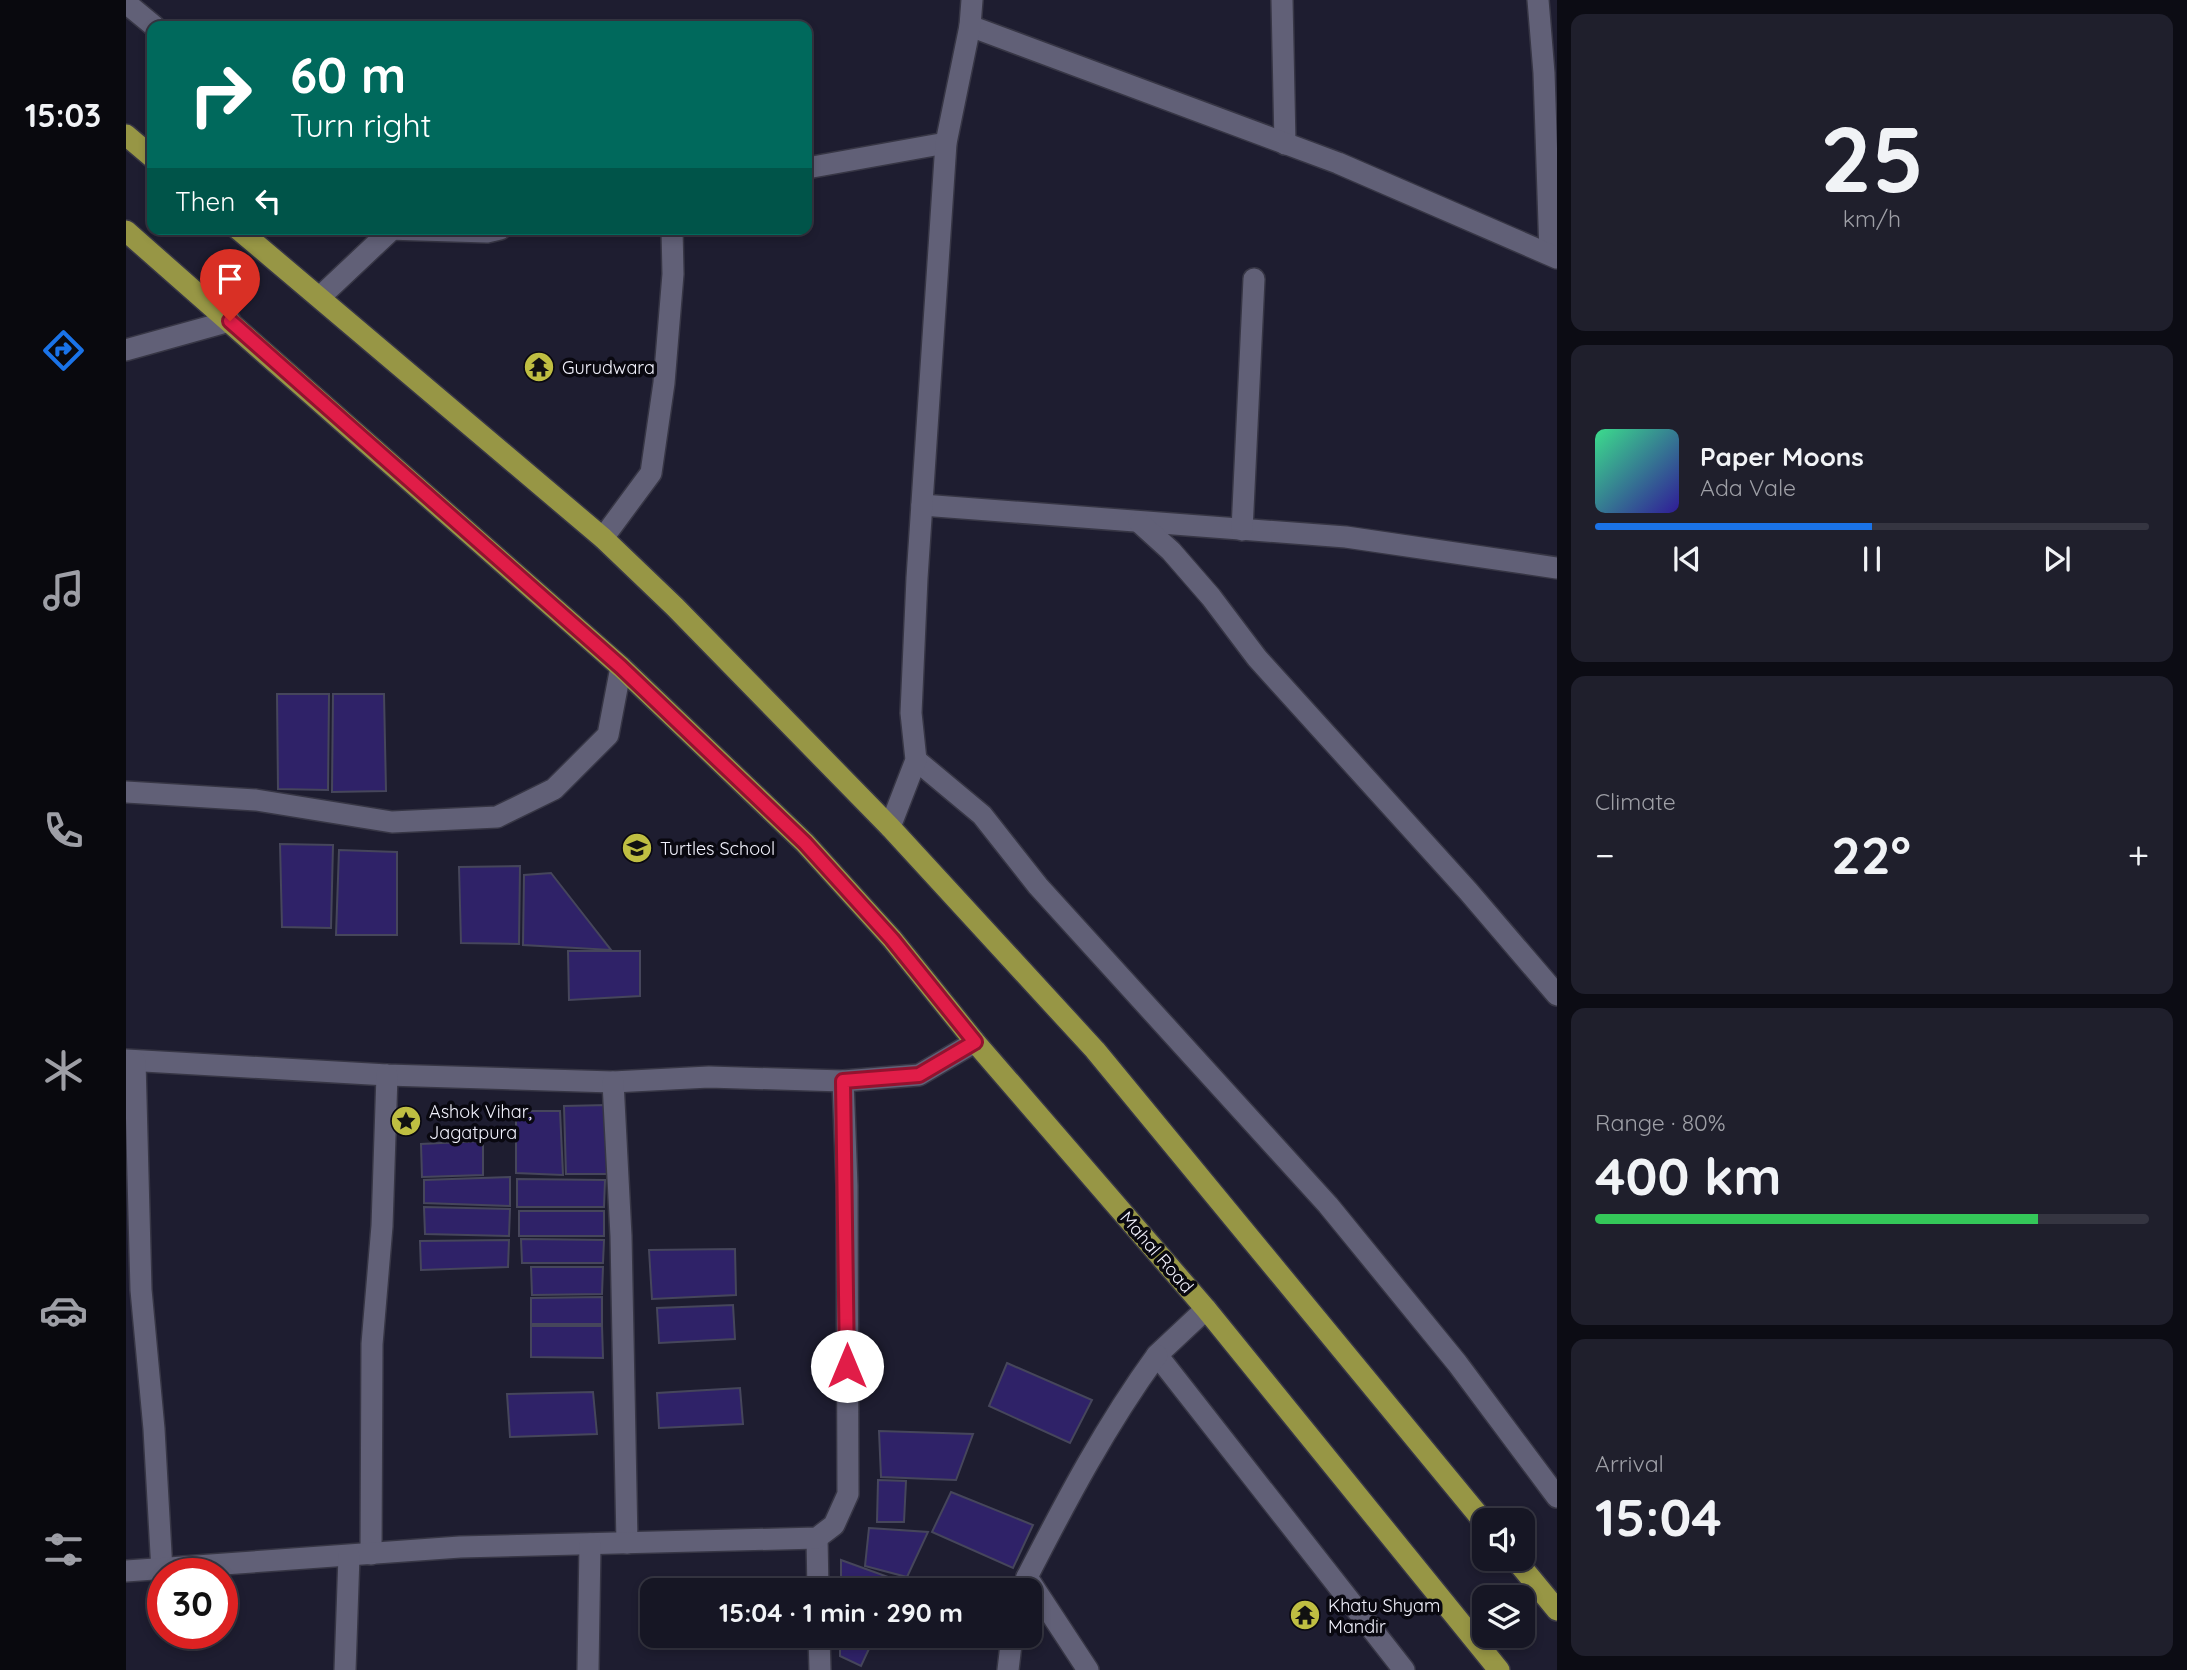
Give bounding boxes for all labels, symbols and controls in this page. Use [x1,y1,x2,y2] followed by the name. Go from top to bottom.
[290,44,406,105] text: 60 m
[175,49,266,140] icon: right
[25,95,101,135] text: 15:03
[1820,101,1924,215] text: 25
[290,105,431,145] text: Turn right
[249,182,287,220] icon: left
[175,185,235,218] text: Then
[1843,204,1901,233] text: km/h
[200,249,260,321] pin
[211,260,249,298] icon: arrive
[39,326,88,375] icon: directions
[522,350,556,384] temple icon: Gurudwara
[562,356,655,379] place label: Gurudwara
[1700,440,1864,473] text: Paper Moons
[1700,473,1796,502] text: Ada Vale
[1668,540,1706,578] icon: previous
[1853,540,1891,578] icon: pause
[2038,540,2076,578] icon: next
[39,566,88,615] icon: music
[1595,787,1676,816] text: Climate
[39,806,88,855] icon: phone
[1831,822,1911,887] text: 22°
[620,831,654,865] school or university icon: Turtles School
[1595,831,1615,879] text: −
[2128,831,2149,879] text: +
[660,837,775,860] place label: Turtles School
[39,1046,88,1095] icon: climate
[429,1100,532,1144] place label: Ashok Vihar, Jagatpura
[389,1104,423,1138] place icon: Ashok Vihar, Jagatpura
[1595,1108,1726,1137] text: Range · 80%
[1595,1143,1782,1208] text: 400 km
[1115,1206,1199,1298] street label: Mahal Road
[39,1286,88,1335] icon: car
[810,1329,884,1403] position arrow
[1595,1449,1664,1478] text: Arrival
[1595,1484,1722,1549] text: 15:04
[1472,1508,1535,1648] map controls
[1472,1508,1535,1571] button: sound
[39,1525,88,1574] icon: filters
[147,1558,238,1649] speed limit sign: 30
[1472,1585,1535,1648] button: layers
[1328,1594,1440,1638] place label: Khatu Shyam Mandir
[719,1596,963,1629] text: 15:04 · 1 min · 290 m
[1288,1598,1322,1632] temple icon: Khatu Shyam Mandir

